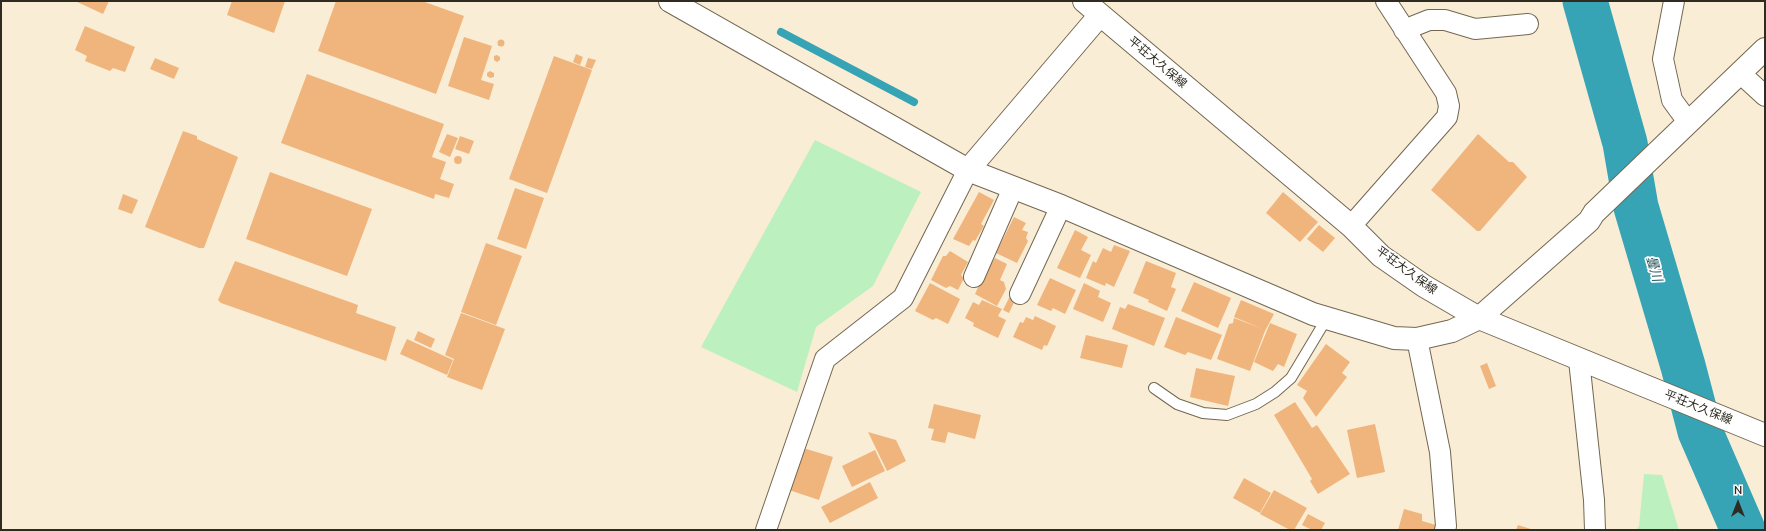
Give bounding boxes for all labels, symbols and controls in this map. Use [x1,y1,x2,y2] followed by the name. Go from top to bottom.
[1125,34,1189,92] street label: 平荘大久保線
[1373,244,1439,298] street label: 平荘大久保線
[1642,254,1664,284] water label: 曇川
[1662,388,1734,428] street label: 平荘大久保線
[1718,483,1758,523] north arrow
[1734,483,1742,498] text: N

